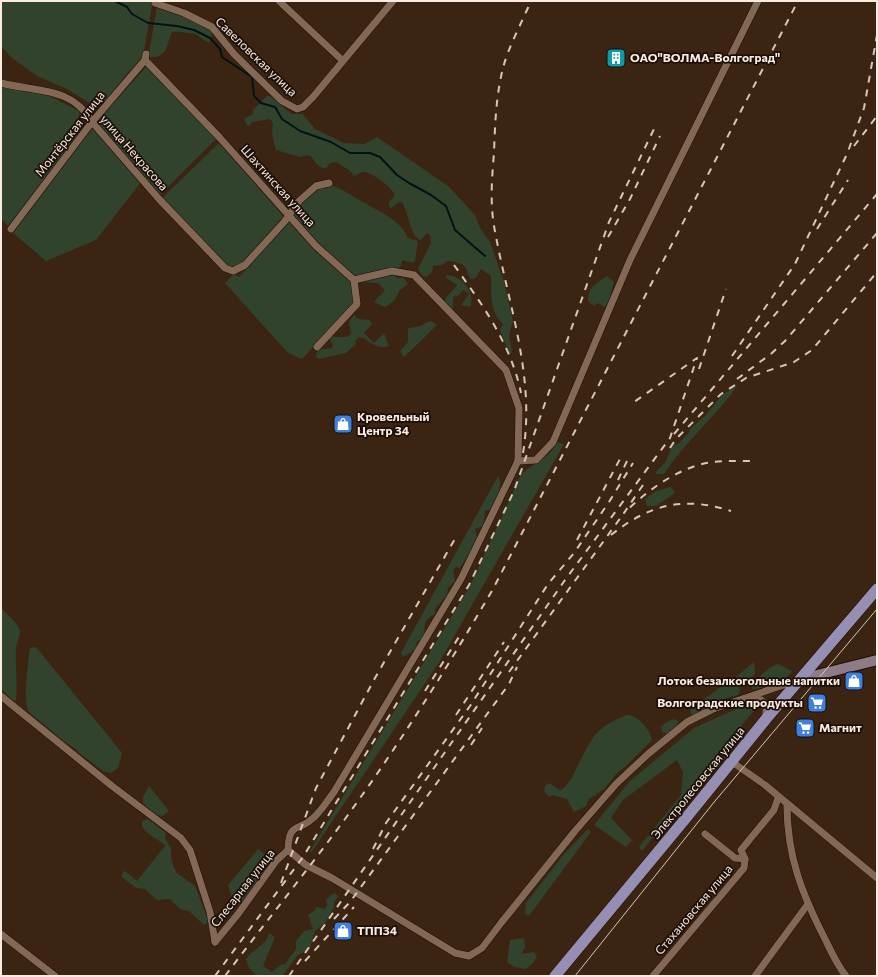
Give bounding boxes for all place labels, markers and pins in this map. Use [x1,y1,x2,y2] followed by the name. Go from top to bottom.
[605,47,627,69] building icon: ОАО"ВОЛМА-Волгоград"
[630,50,780,64] place label: ОАО"ВОЛМА-Волгоград"
[357,409,429,437] place label: Кровельный Центр 34
[332,413,354,435] shop icon: Кровельный Центр 34
[843,670,865,692] shop icon: Лоток безалкогольные напитки
[658,673,840,687] place label: Лоток безалкогольные напитки
[806,692,828,714] supermarket icon: Волгоградские продукты
[657,695,803,709] place label: Волгоградские продукты
[794,717,816,739] supermarket icon: Магнит
[819,720,862,734] place label: Магнит
[332,920,354,942] shop icon: ТПП34
[357,923,398,937] place label: ТПП34

